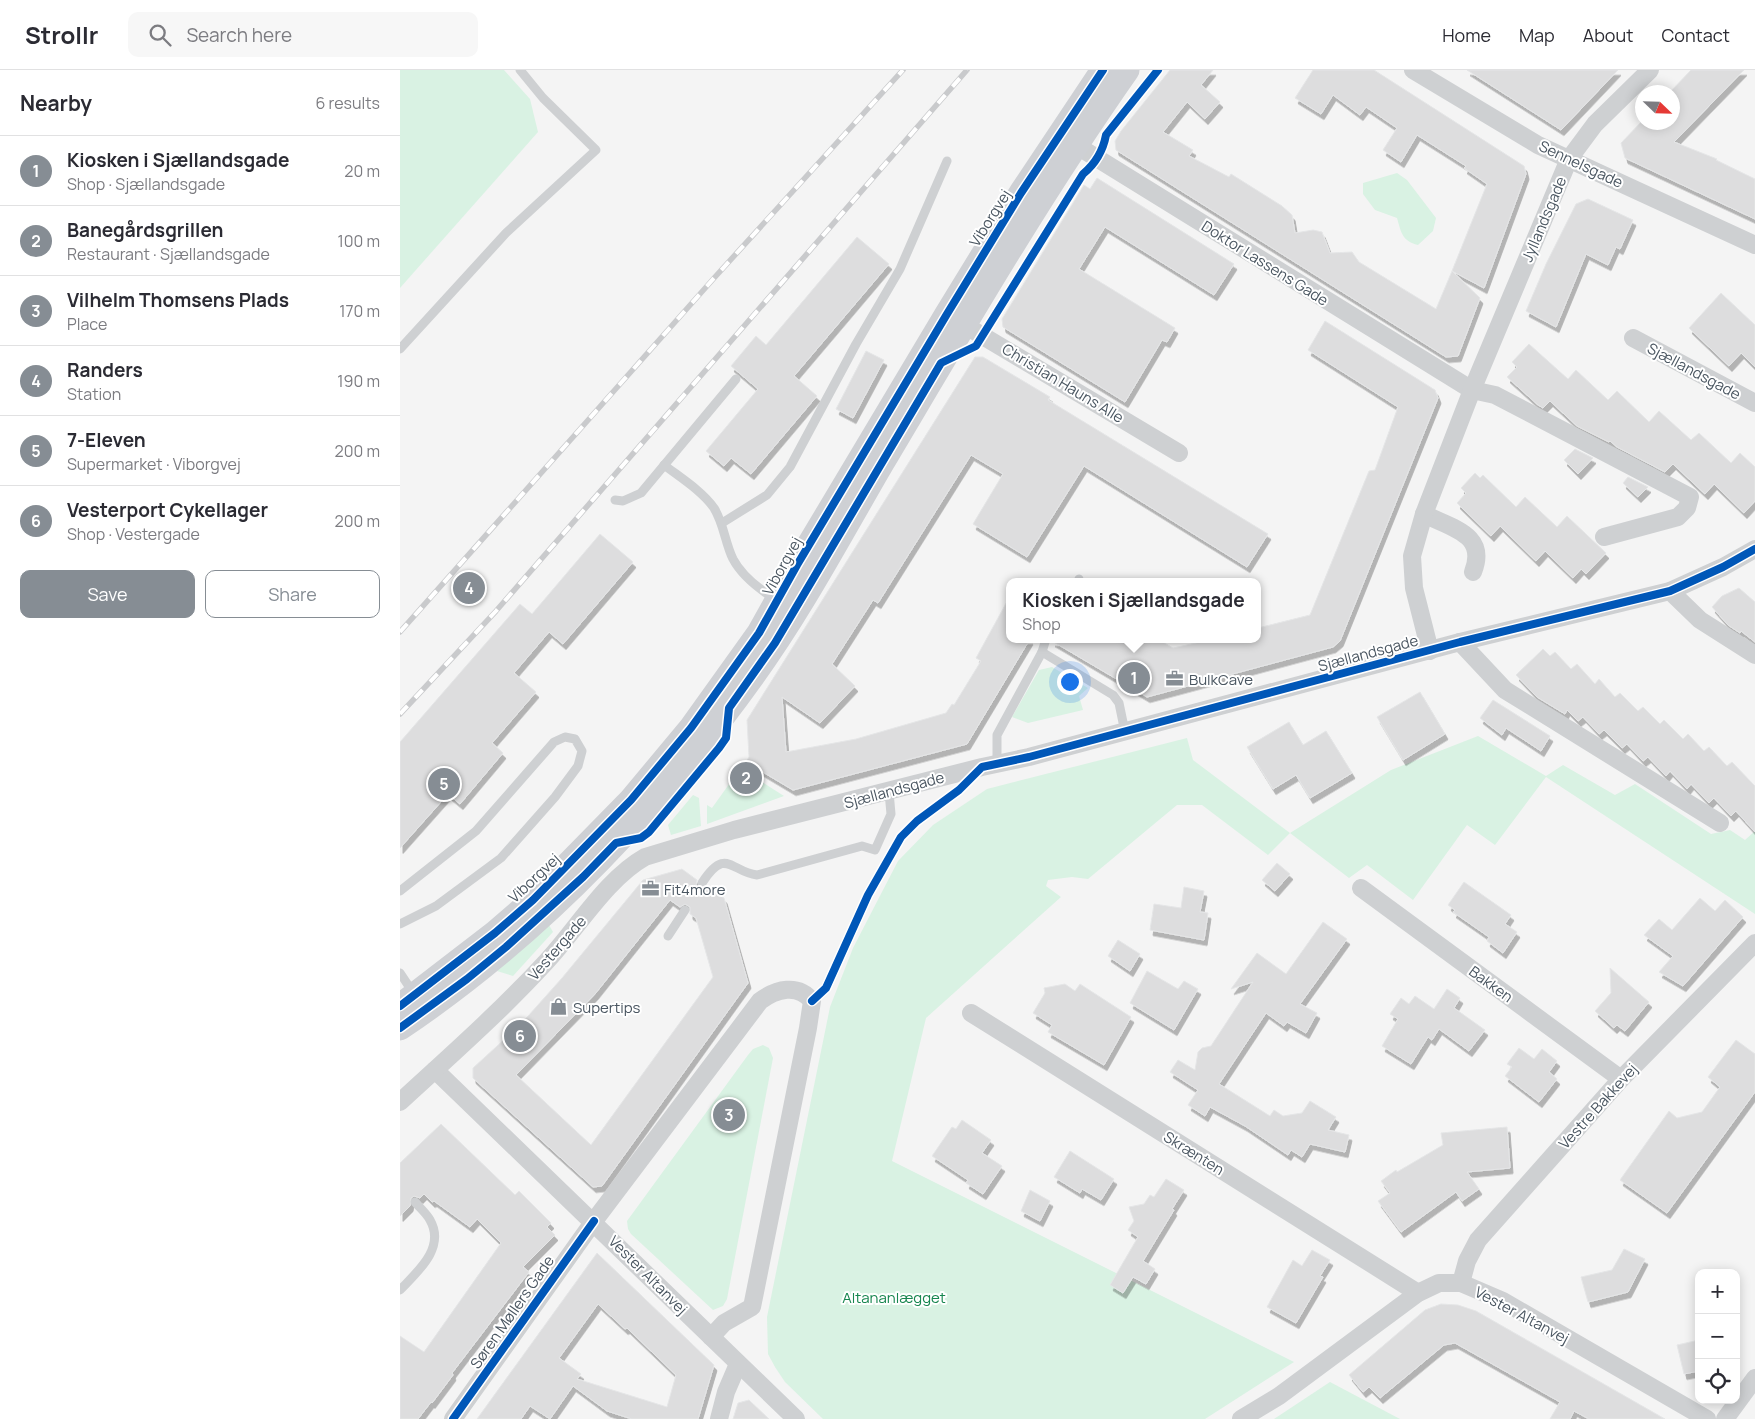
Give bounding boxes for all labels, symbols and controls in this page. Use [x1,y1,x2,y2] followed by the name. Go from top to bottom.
[128,12,478,57] search box
[25,18,98,51] text: Strollr
[146,21,174,49] icon: search
[186,22,292,48] text: Search here
[1442,23,1491,47] text: Home
[1519,23,1555,47] text: Map
[1583,23,1633,47] text: About
[1661,23,1730,47] text: Contact
[1635,85,1680,130] north arrow
[20,89,92,117] text: Nearby
[315,92,380,114] text: 6 results
[1536,135,1627,193] street label: Sennelsgade
[67,147,289,173] text: Kiosken i Sjællandsgade
[32,160,40,182] text: 1
[344,160,380,182] text: 20 m
[67,173,225,195] text: Shop · Sjællandsgade
[1517,173,1571,265] street label: Jyllandsgade
[964,185,1016,251] street label: Viborgvej
[1198,215,1333,311] street label: Doktor Lassens Gade
[67,217,223,243] text: Banegårdsgrillen
[31,230,41,252] text: 2
[337,230,380,252] text: 100 m
[67,243,270,265] text: Restaurant · Sjællandsgade
[67,287,289,313] text: Vilhelm Thomsens Plads
[31,300,41,322] text: 3
[339,300,380,322] text: 170 m
[67,313,107,335] text: Place
[998,338,1128,428] street label: Christian Hauns Alle
[1644,338,1745,405] street label: Sjællandsgade
[67,357,143,383] text: Randers
[31,370,41,392] text: 4
[337,370,380,392] text: 190 m
[67,383,121,405] text: Station
[67,427,146,453] text: 7-Eleven
[31,440,41,462] text: 5
[335,440,380,462] text: 200 m
[67,453,241,475] text: Supermarket · Viborgvej
[67,497,268,523] text: Vesterport Cykellager
[31,510,41,532] text: 6
[335,510,380,532] text: 200 m
[67,523,200,545] text: Shop · Vestergade
[757,533,807,599] street label: Viborgvej
[453,569,485,607] pin: 4
[20,570,195,618] button: Save
[205,570,380,618] button: Share
[1006,578,1261,643] popup
[1022,587,1245,613] text: Kiosken i Sjællandsgade
[1022,613,1061,635] text: Shop
[1316,629,1421,676] street label: Sjællandsgade
[1118,659,1150,697] pin: 1
[1057,669,1083,695] your location
[1165,669,1185,689] office icon: BulkCave
[1189,669,1253,690] place label: BulkCave
[730,759,762,797] pin: 2
[428,765,460,803] pin: 5
[842,766,947,813] street label: Sjællandsgade
[503,849,565,907] street label: Viborgvej
[640,879,660,899] office icon: Fit4more
[664,879,726,900] place label: Fit4more
[523,911,591,985] street label: Vestergade
[1465,961,1517,1007] street label: Bakken
[549,997,569,1017] shop icon: Supertips
[573,997,641,1018] place label: Supertips
[504,1017,536,1055] pin: 6
[1554,1059,1642,1153] street label: Vestre Bakkevej
[713,1096,745,1134] pin: 3
[1160,1126,1228,1180] street label: Skrænten
[604,1231,692,1319] street label: Vester Altanvej
[465,1251,559,1373] street label: Søren Møllers Gade
[1695,1269,1740,1404] map controls
[1695,1269,1740,1314] button: +
[1471,1281,1573,1349] street label: Vester Altanvej
[842,1287,946,1308] park label: Altananlægget
[1695,1314,1740,1359] button: −
[1695,1359,1740,1404] button: locate

